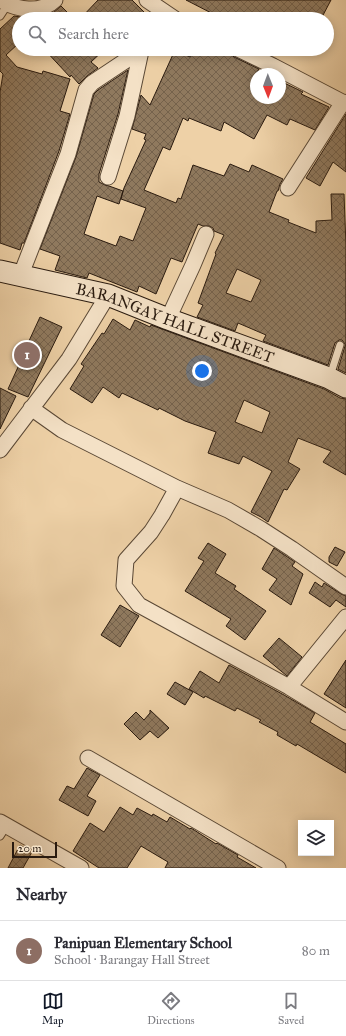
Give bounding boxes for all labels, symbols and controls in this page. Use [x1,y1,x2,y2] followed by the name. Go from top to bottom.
[12,12,334,56] search box
[26,23,48,45] icon: search
[58,25,129,43] text: Search here
[250,68,286,104] north arrow
[74,279,277,367] street label: BARANGAY HALL STREET
[14,340,40,370] pin: 1
[192,361,212,381] your location
[298,820,334,856] map controls
[298,820,334,856] button: layers
[12,840,57,859] scale bar
[18,842,41,855] text: 20 m
[16,884,67,905] text: Nearby
[54,934,232,952] text: Panipuan Elementary School
[26,943,32,959] text: 1
[302,943,330,959] text: 80 m
[54,952,210,968] text: School · Barangay Hall Street
[42,990,64,1027] tab: Map
[147,990,195,1027] tab: Directions
[278,990,304,1027] tab: Saved

